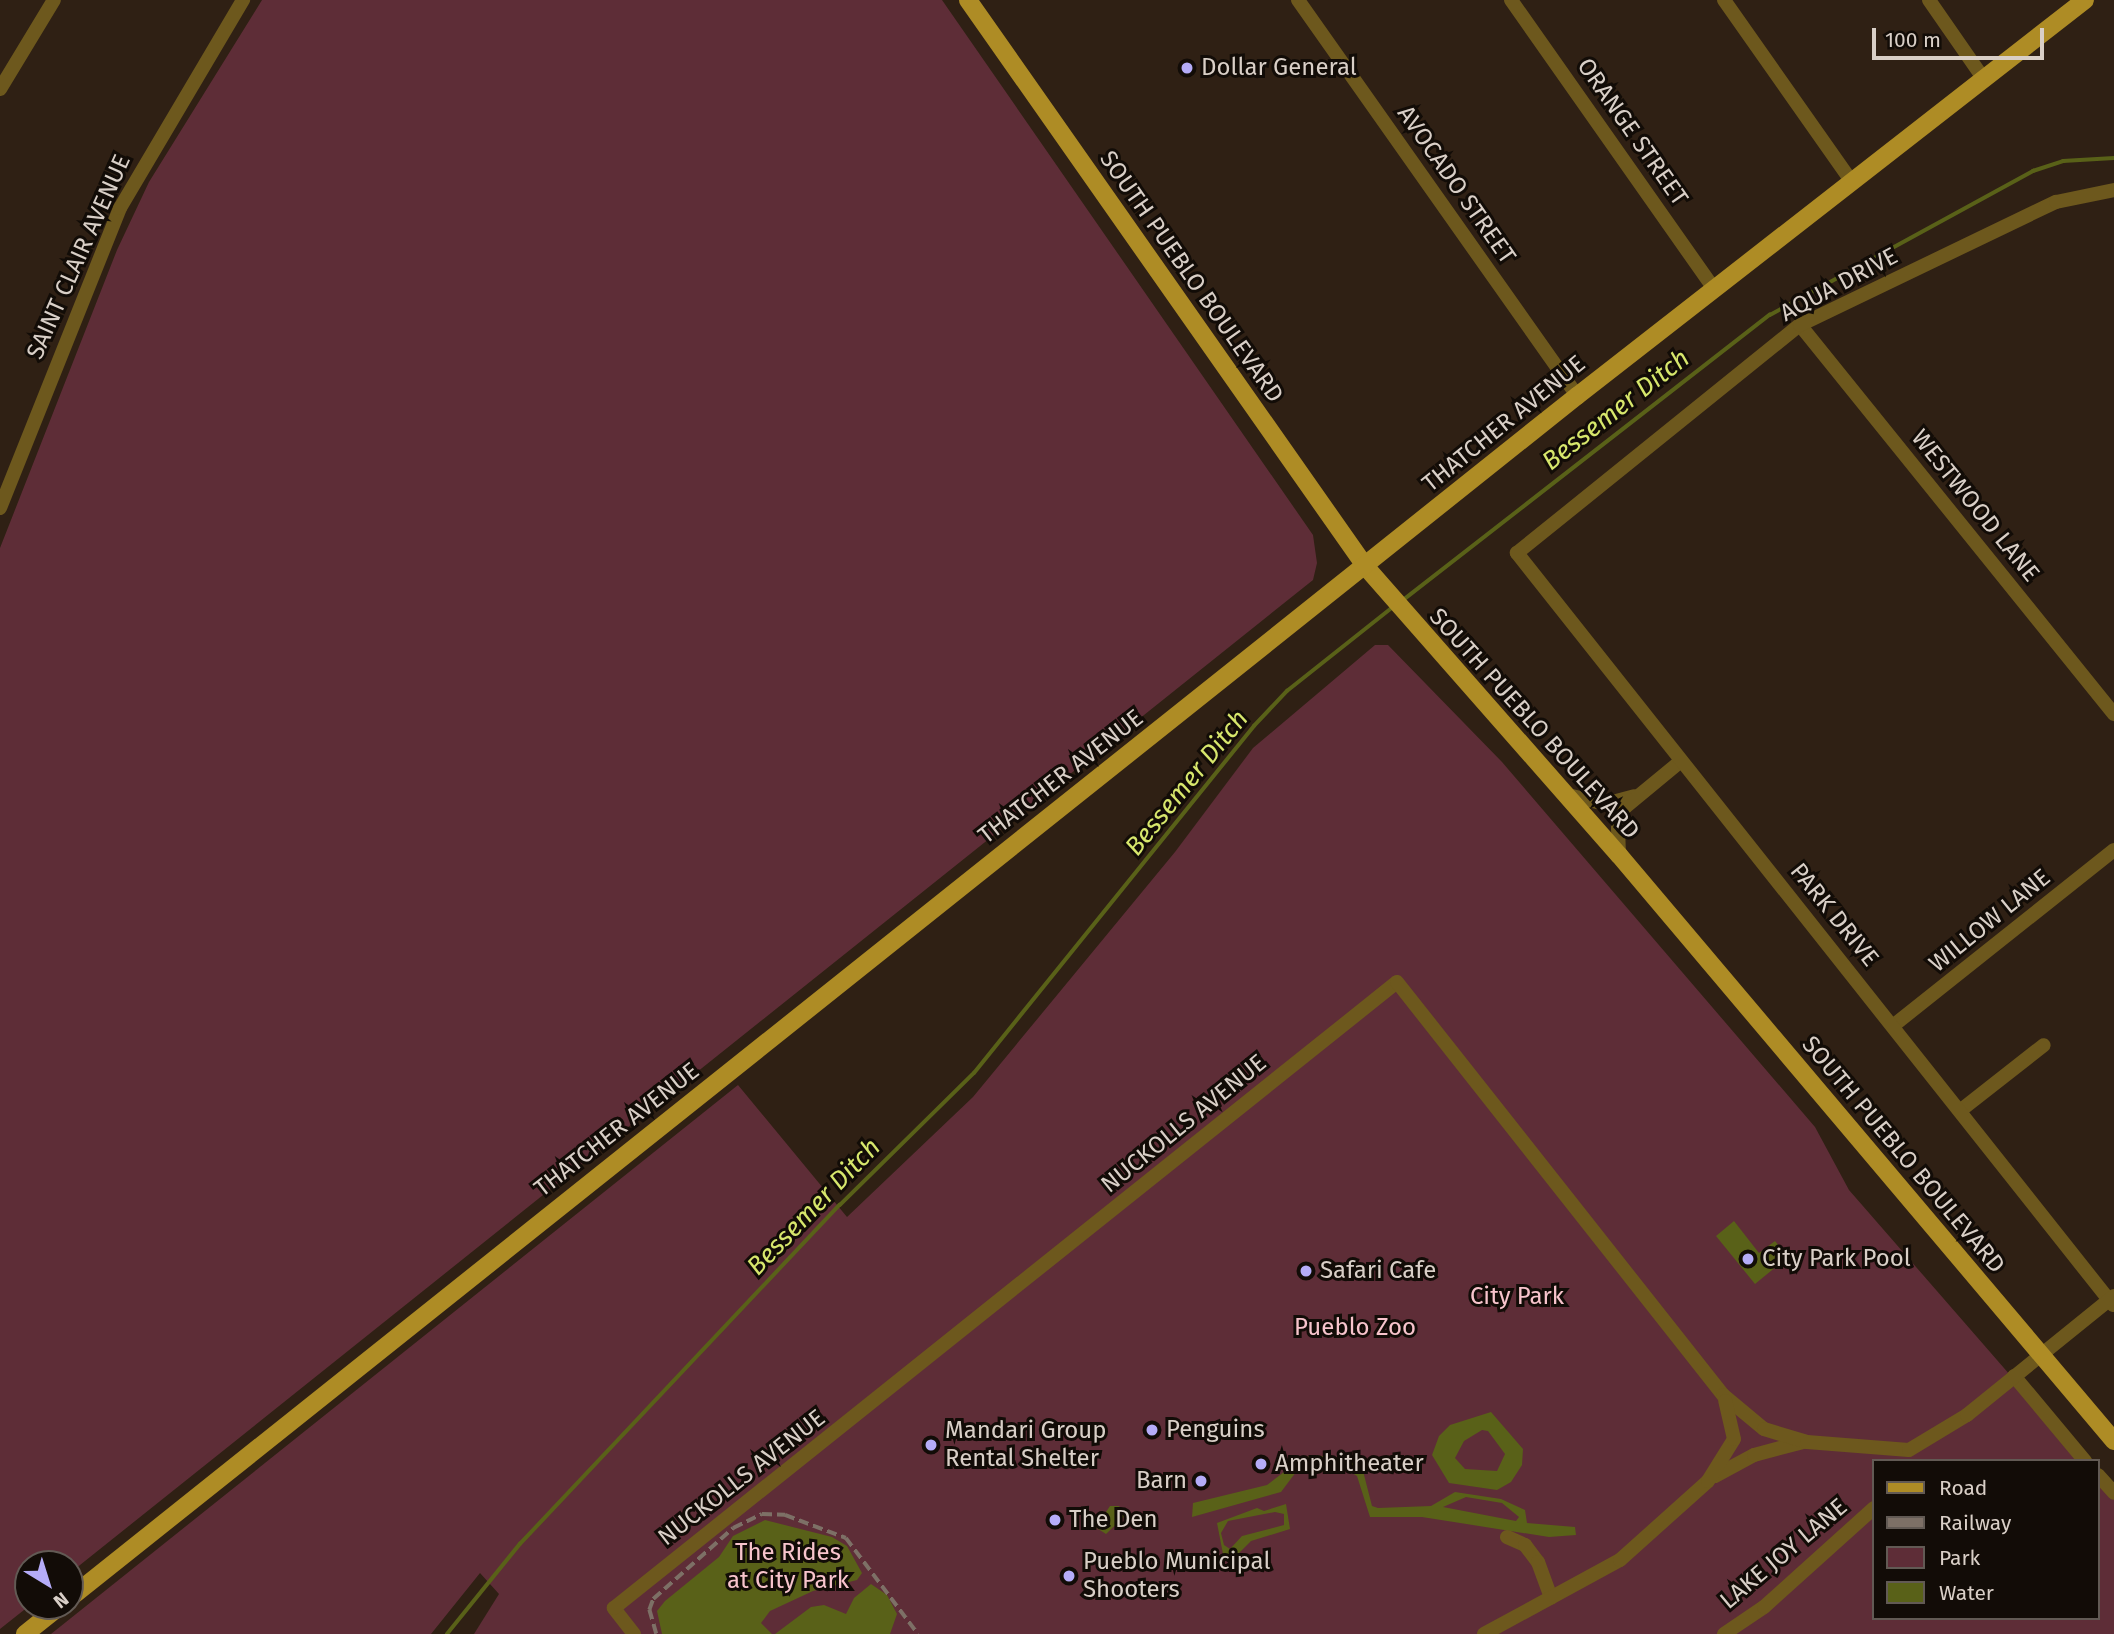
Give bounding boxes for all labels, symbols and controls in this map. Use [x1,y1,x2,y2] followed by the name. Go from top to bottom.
[1876,14,2048,58] scale bar
[1885,27,1941,53] text: 100 m
[1571,53,1693,211] street label: ORANGE STREET
[1201,54,1357,82] place label: Dollar General
[1179,60,1195,76] marker: Dollar General
[1391,100,1521,270] street label: AVOCADO STREET
[1093,146,1289,408] street label: SOUTH PUEBLO BOULEVARD
[21,150,137,364] street label: SAINT CLAIR AVENUE
[1775,242,1903,328] street label: AQUA DRIVE
[1536,343,1696,477] water label: Bessemer Ditch
[1417,350,1591,498] street label: THATCHER AVENUE
[1905,424,2045,588] street label: WESTWOOD LANE
[1423,603,1645,845] street label: SOUTH PUEBLO BOULEVARD
[973,704,1149,850] street label: THATCHER AVENUE
[1119,704,1255,862] water label: Bessemer Ditch
[1784,858,1884,972] street label: PARK DRIVE
[1924,863,2056,979] street label: WILLOW LANE
[1795,1031,2011,1279] street label: SOUTH PUEBLO BOULEVARD
[1096,1049,1272,1199] street label: NUCKOLLS AVENUE
[529,1057,705,1203] street label: THATCHER AVENUE
[741,1132,887,1282] water label: Bessemer Ditch
[1762,1245,1911,1273] place label: City Park Pool
[1740,1251,1756,1267] marker: City Park Pool
[1320,1257,1436,1285] place label: Safari Cafe
[1298,1263,1314,1279] marker: Safari Cafe
[1470,1283,1564,1311] park label: City Park
[1294,1314,1416,1342] park label: Pueblo Zoo
[653,1404,831,1552] street label: NUCKOLLS AVENUE
[1166,1416,1265,1444] place label: Penguins
[945,1417,1107,1473] place label: Mandari Group Rental Shelter
[1144,1422,1160,1438] marker: Penguins
[923,1437,939,1453] marker: Mandari Group Rental Shelter
[1275,1450,1424,1478] place label: Amphitheater
[1253,1456,1269,1472] marker: Amphitheater
[1872,1459,2100,1620] legend
[1136,1467,1187,1495] place label: Barn
[1193,1473,1209,1489] marker: Barn
[1939,1475,1987,1501] text: Road
[1715,1493,1853,1615] street label: LAKE JOY LANE
[1069,1506,1158,1534] place label: The Den
[1939,1510,2011,1536] text: Railway
[1047,1512,1063,1528] marker: The Den
[727,1539,849,1595] park label: The Rides at City Park
[1939,1545,1980,1571] text: Park
[1083,1548,1270,1604] place label: Pueblo Municipal Shooters
[14,1550,84,1620] north arrow
[1061,1568,1077,1584] marker: Pueblo Municipal Shooters
[1939,1580,1994,1606] text: Water
[49,1587,73,1613] text: N

